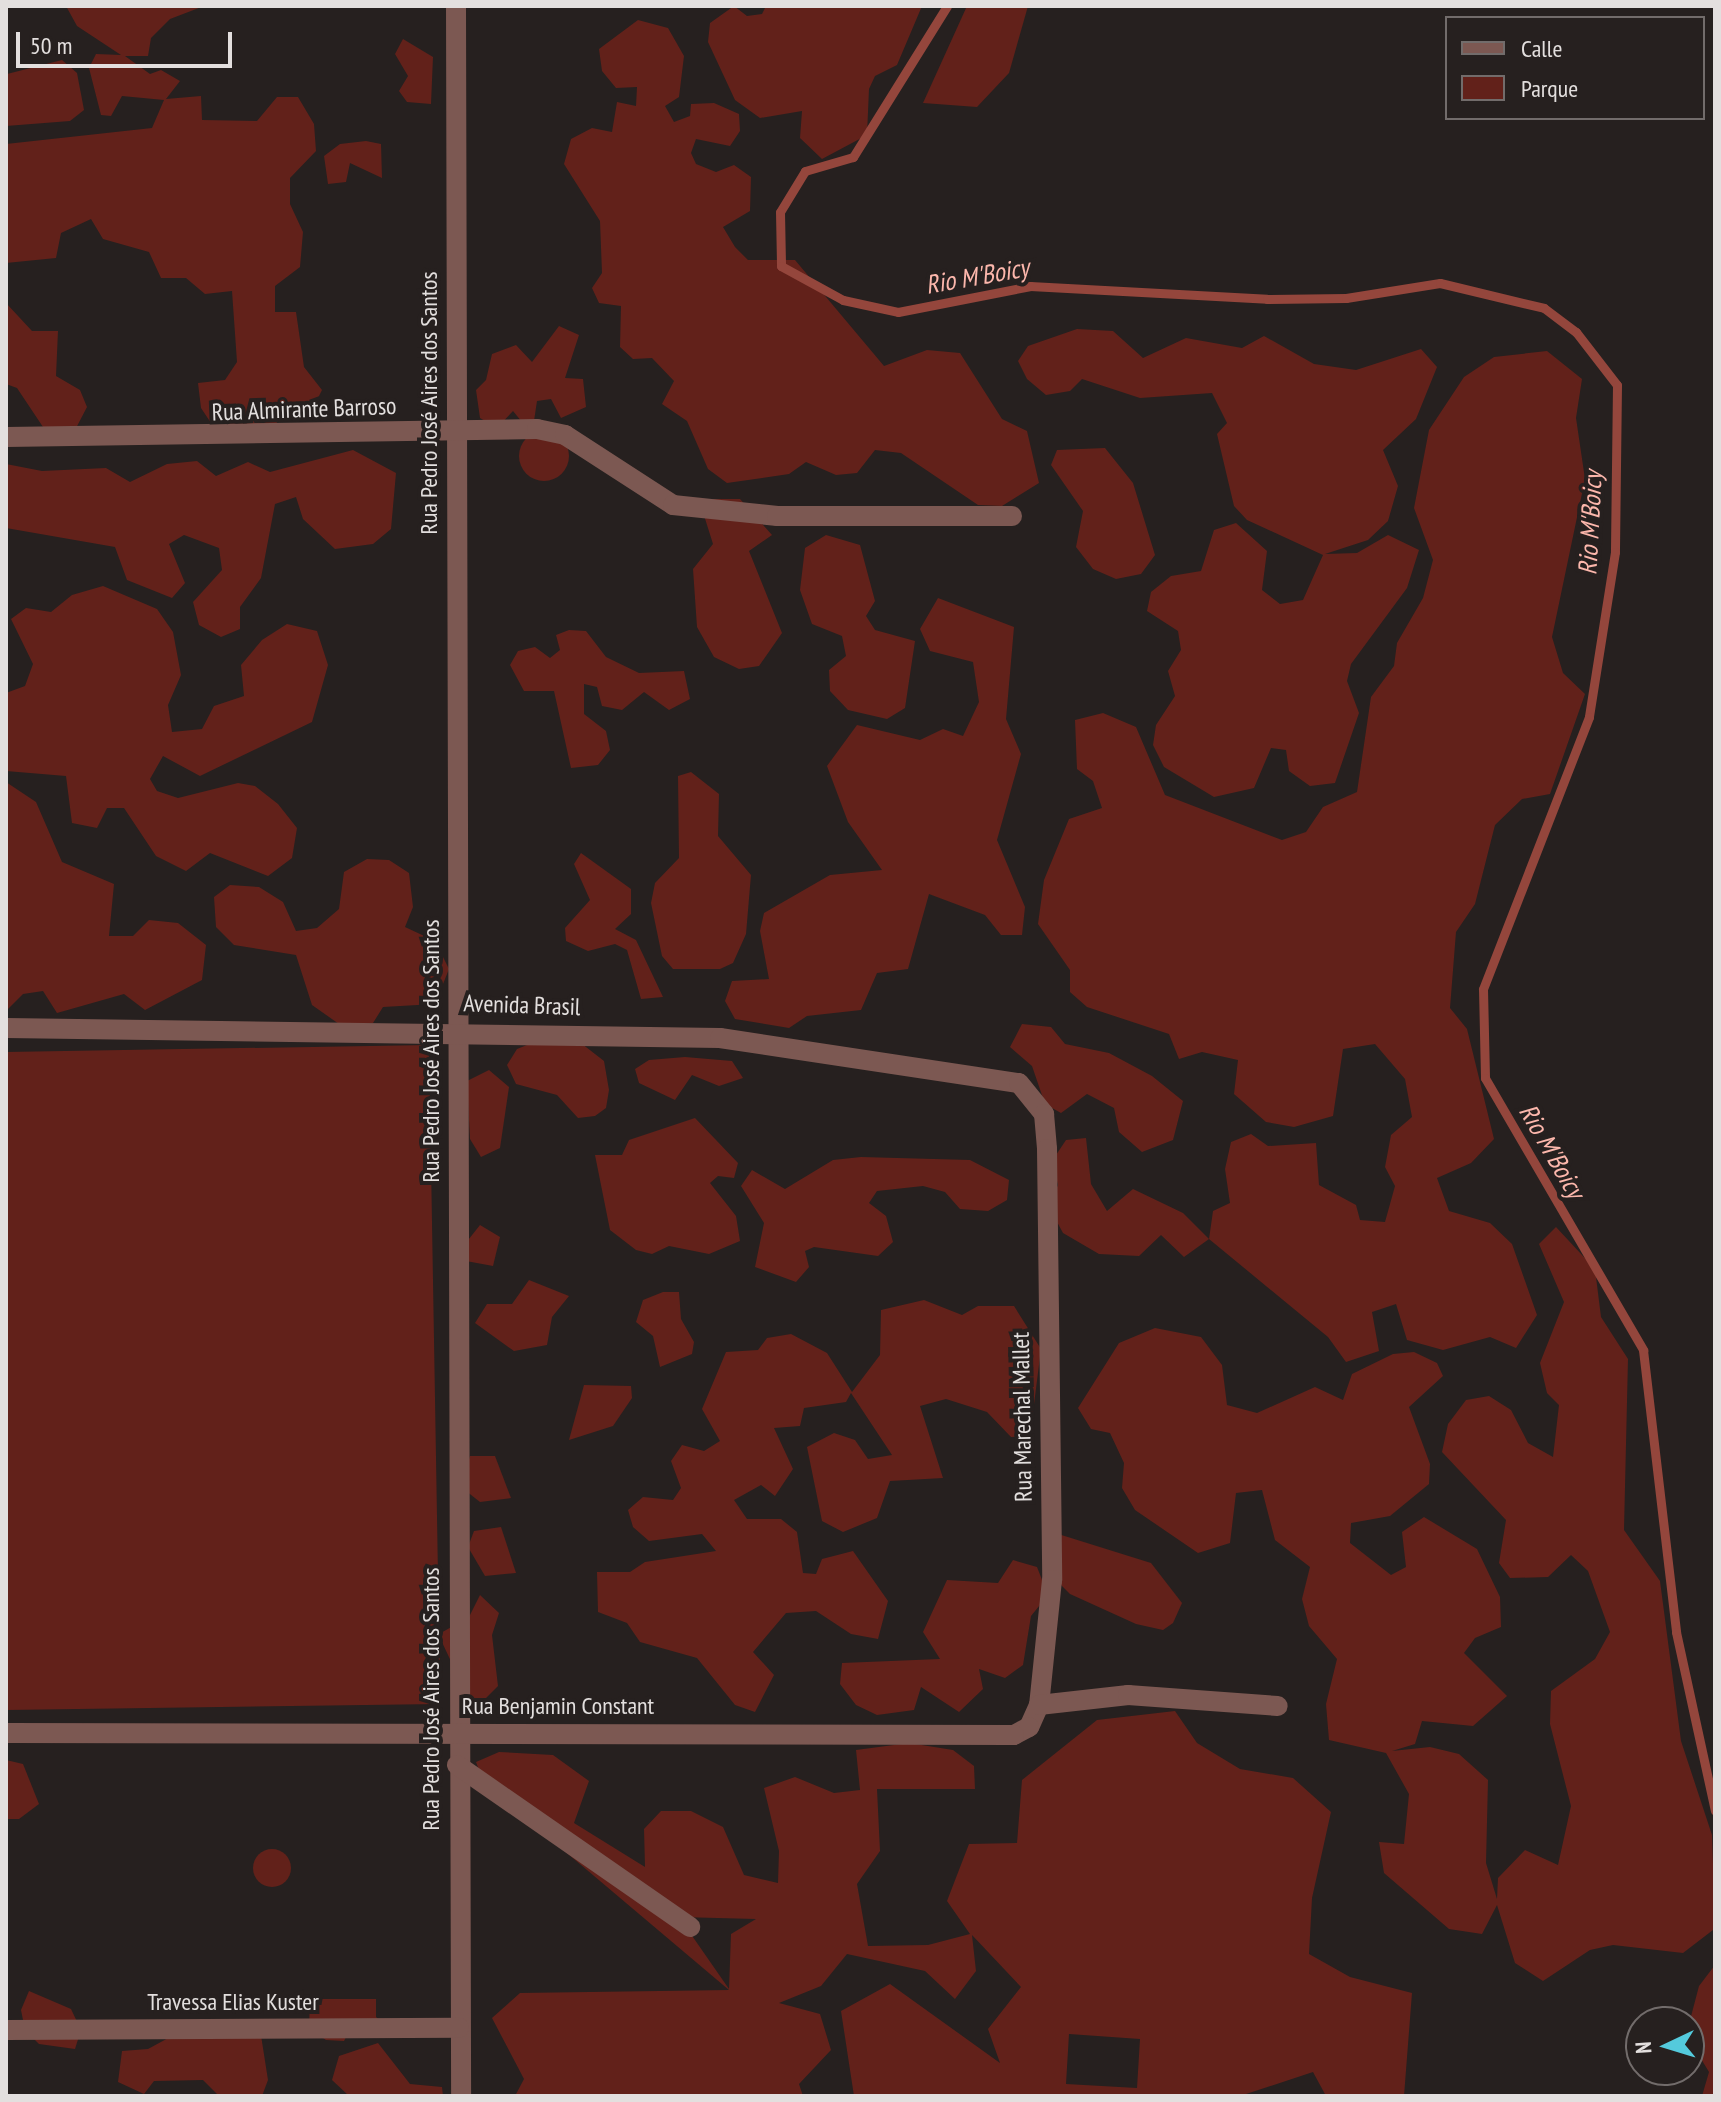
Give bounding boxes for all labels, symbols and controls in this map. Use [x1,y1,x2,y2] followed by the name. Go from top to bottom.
[20,16,236,66] scale bar
[1445,16,1705,120] legend
[30,30,72,61] text: 50 m
[1521,33,1562,64] text: Calle
[1521,73,1578,104] text: Parque
[923,252,1031,300] water label: Rio M'Boicy
[415,271,443,535] street label: Rua Pedro José Aires dos Santos
[211,391,397,427] street label: Rua Almirante Barroso
[1572,470,1608,576] water label: Rio M'Boicy
[417,919,445,1183] street label: Rua Pedro José Aires dos Santos
[463,989,581,1021] street label: Avenida Brasil
[1512,1098,1592,1204] water label: Rio M'Boicy
[1006,1332,1038,1502] street label: Rua Marechal Mallet
[417,1567,445,1831] street label: Rua Pedro José Aires dos Santos
[462,1692,654,1720] street label: Rua Benjamin Constant
[147,1988,319,2016] street label: Travessa Elias Kuster
[1625,2006,1705,2086] north arrow
[1629,2041,1657,2054] text: N

